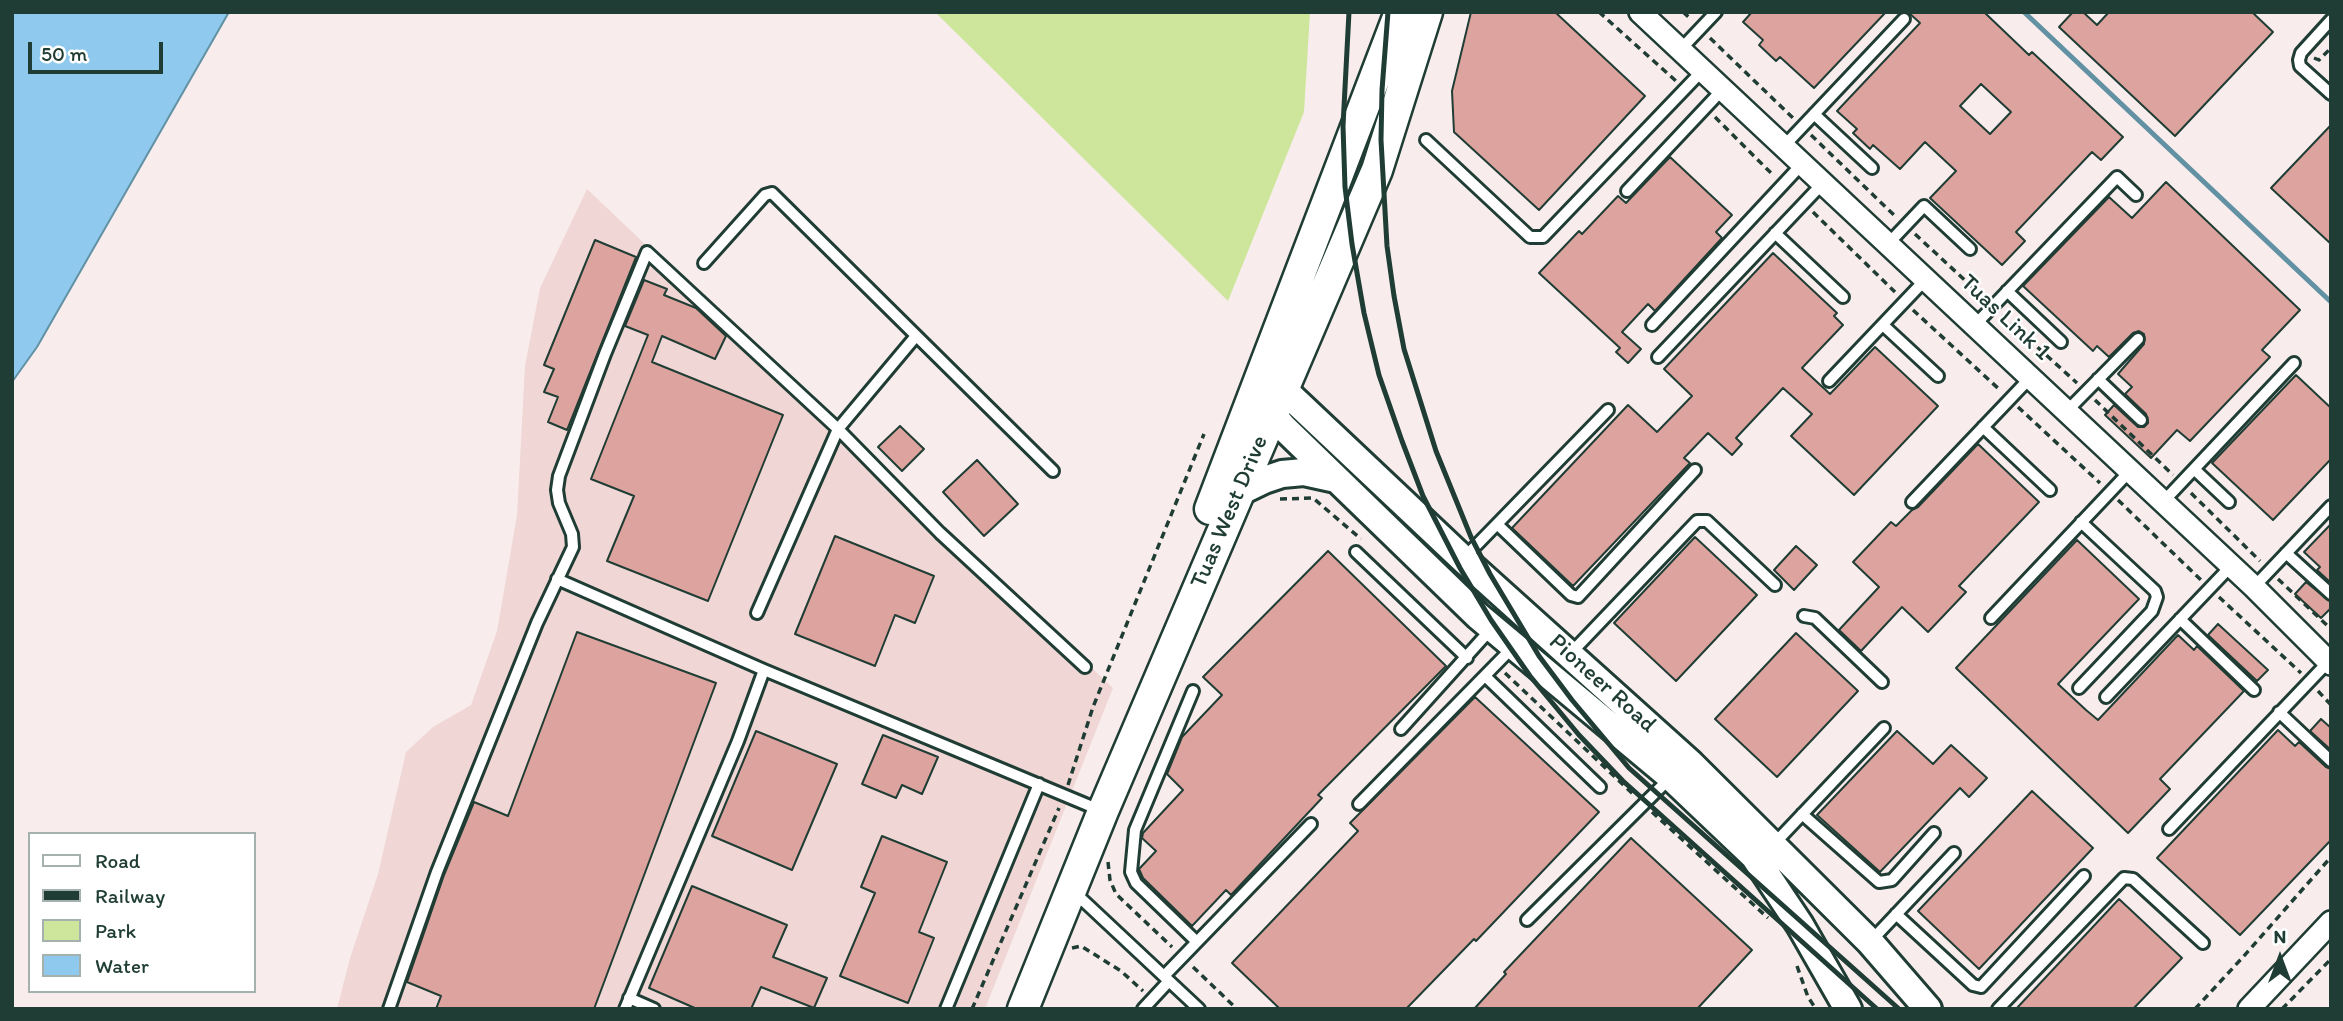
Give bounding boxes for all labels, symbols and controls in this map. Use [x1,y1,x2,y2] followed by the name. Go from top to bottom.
[32,28,166,72] scale bar
[41,41,87,66] text: 50 m
[1954,269,2056,367] street label: Tuas Link 1
[1185,431,1275,593] street label: Tuas West Drive
[1542,628,1662,740] street label: Pioneer Road
[28,832,256,993] legend
[95,848,140,873] text: Road
[95,883,165,908] text: Railway
[95,918,136,943] text: Park
[2245,923,2315,993] north arrow
[2274,925,2286,948] text: N
[95,953,149,978] text: Water

